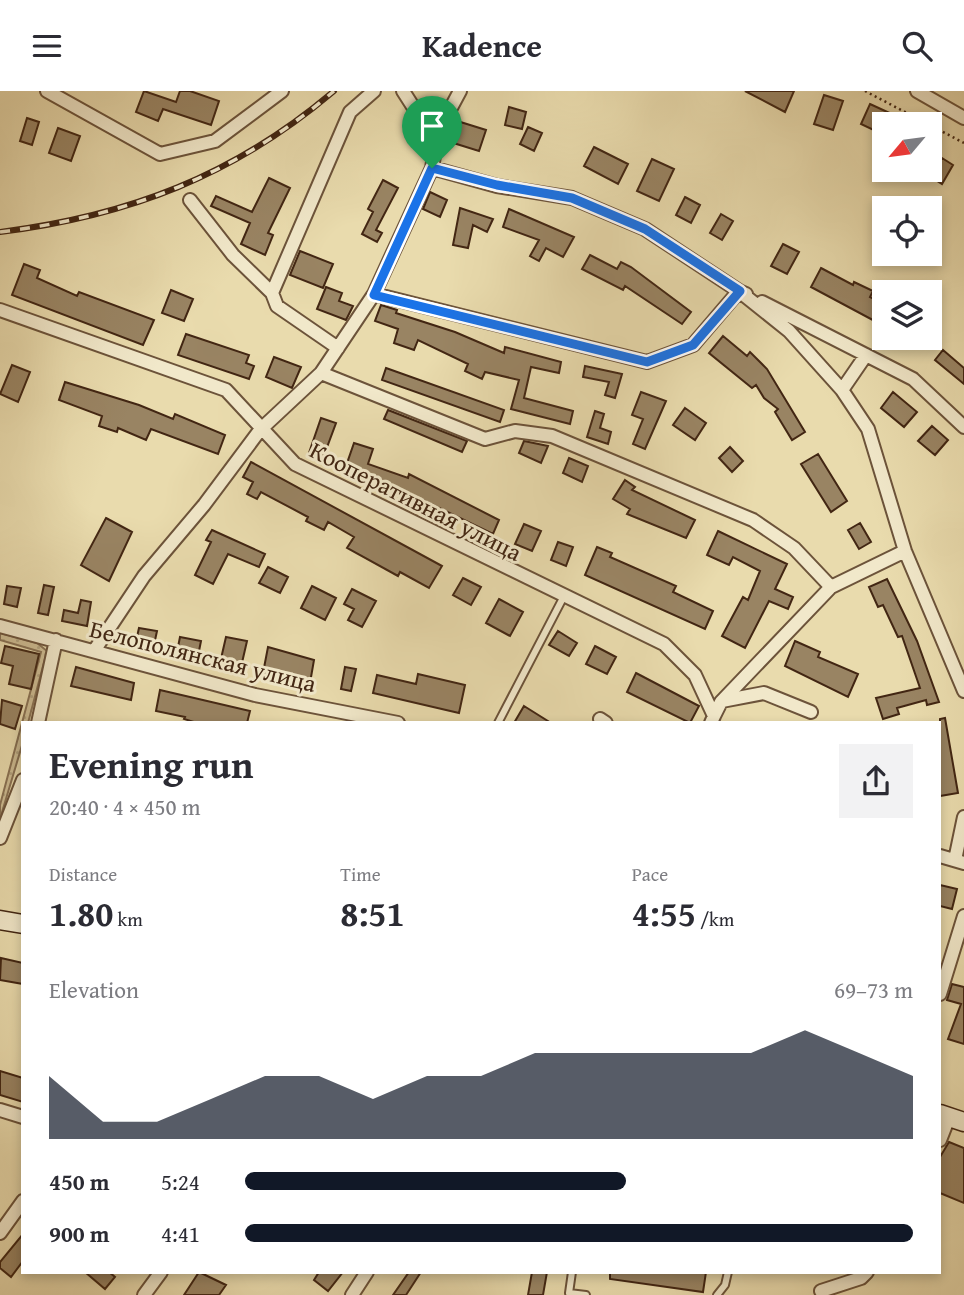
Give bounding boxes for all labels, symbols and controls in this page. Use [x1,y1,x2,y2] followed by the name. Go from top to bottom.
[422,22,542,69] text: Kadence
[28,27,66,65] icon: menu
[898,27,936,65] icon: search
[402,96,462,168] pin
[413,107,451,145] icon: arrive
[872,112,942,182] north arrow
[872,112,942,350] map controls
[872,196,942,266] button: locate
[872,280,942,350] button: layers
[304,432,528,570] street label: Кооперативная улица
[86,611,320,701] street label: Белополянская улица
[49,736,253,792] text: Evening run
[839,744,913,818] button: share
[49,790,201,823] text: 20:40 · 4 × 450 m
[49,860,117,888] text: Distance
[340,860,381,888] text: Time
[632,860,668,888] text: Pace
[49,888,113,939] text: 1.80
[340,888,405,939] text: 8:51
[632,888,696,939] text: 4:55
[113,905,143,933] text: km
[696,905,734,933] text: /km
[49,973,139,1006] text: Elevation
[834,973,913,1006] text: 69–73 m
[49,1165,110,1198] text: 450 m
[161,1165,200,1198] text: 5:24
[49,1217,110,1250] text: 900 m
[161,1217,200,1250] text: 4:41

